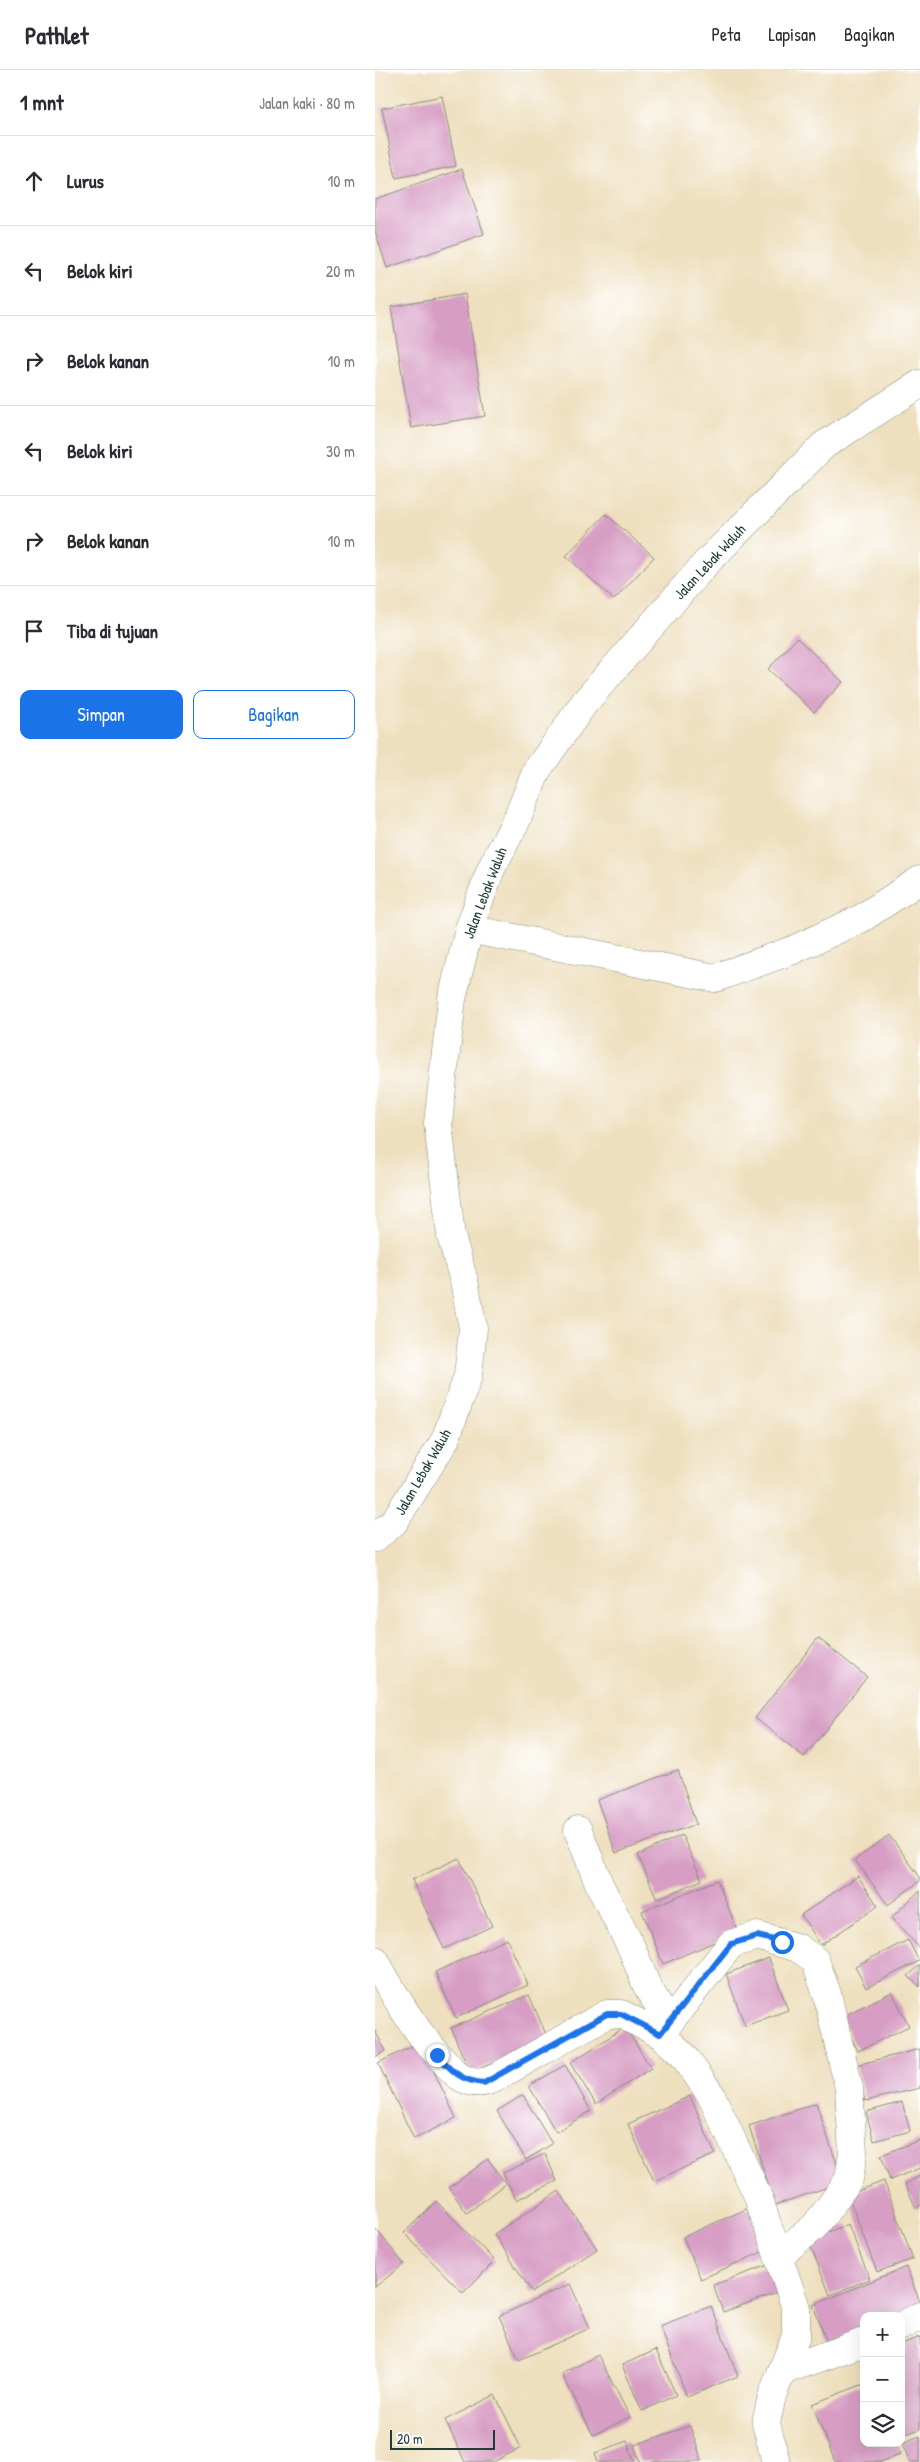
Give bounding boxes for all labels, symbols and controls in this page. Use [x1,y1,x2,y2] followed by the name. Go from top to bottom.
[25,19,88,51] text: Pathlet
[711,22,740,47] text: Peta
[768,22,816,47] text: Lapisan
[844,22,895,47] text: Bagikan
[20,88,63,117] text: 1 mnt
[259,92,355,114] text: Jalan kaki · 80 m
[20,167,48,195] icon: ahead
[67,168,104,194] text: Lurus
[327,170,355,192] text: 10 m
[20,257,48,285] icon: left
[67,258,133,284] text: Belok kiri
[326,260,355,282] text: 20 m
[20,347,48,375] icon: right
[67,348,149,374] text: Belok kanan
[327,350,355,372] text: 10 m
[20,437,48,465] icon: left
[67,438,133,464] text: Belok kiri
[326,440,355,462] text: 30 m
[669,519,750,604] street label: Jalan Lebak Waluh
[20,527,48,555] icon: right
[67,528,149,554] text: Belok kanan
[327,530,355,552] text: 10 m
[20,617,48,645] icon: arrive
[67,618,158,644] text: Tiba di tujuan
[20,690,183,739] button: Simpan
[193,690,355,739] button: Bagikan
[457,844,512,942] street label: Jalan Lebak Waluh
[389,1425,456,1519] street label: Jalan Lebak Waluh
[771,1931,794,1954] route start
[426,2044,449,2067] route end
[860,2312,905,2447] map controls
[860,2312,905,2357] button: +
[860,2357,905,2402] button: −
[860,2402,905,2447] button: layers
[390,2427,495,2450] scale bar
[397,2429,423,2448] text: 20 m

